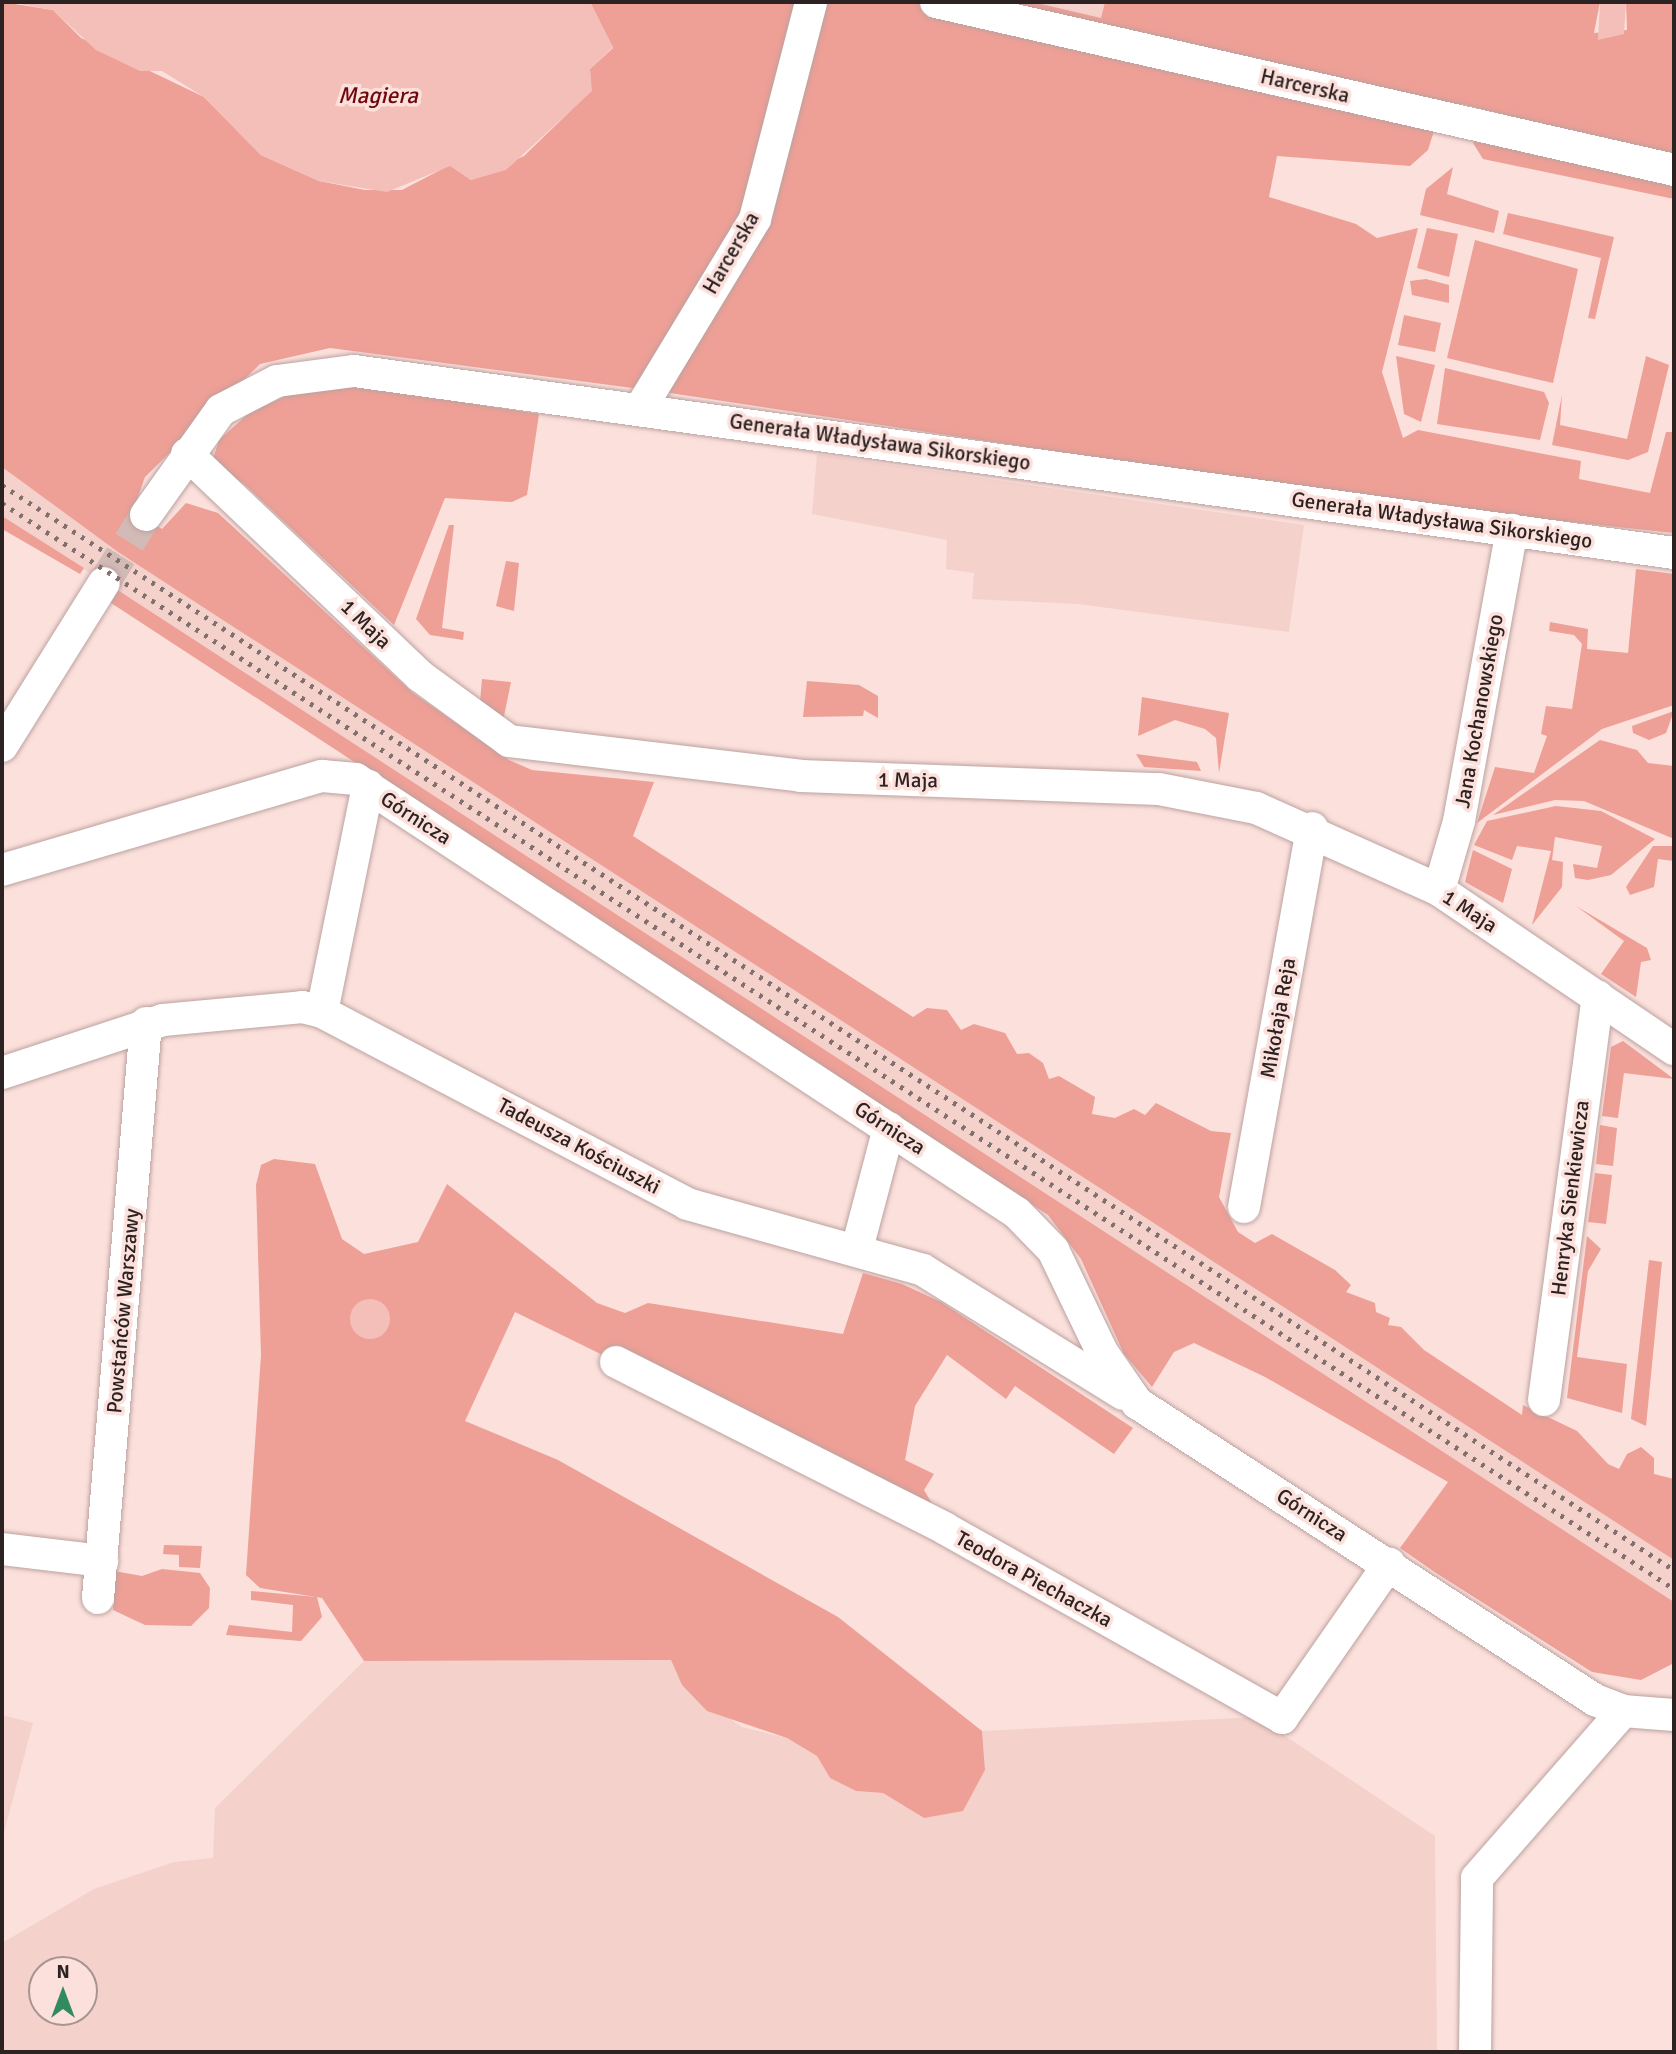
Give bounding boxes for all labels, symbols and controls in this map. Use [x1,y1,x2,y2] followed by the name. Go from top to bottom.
[1258,64,1352,108] street label: Harcerska
[338,82,418,110] water label: Magiera
[697,208,765,298] street label: Harcerska
[728,408,1032,476] street label: Generała Władysława Sikorskiego
[1290,486,1594,554] street label: Generała Władysława Sikorskiego
[336,594,396,654] street label: 1 Maja
[1450,612,1508,810] street label: Jana Kochanowskiego
[878,767,938,793] street label: 1 Maja
[376,786,456,850] street label: Górnicza
[1438,884,1502,938] street label: 1 Maja
[1255,956,1301,1080] street label: Mikołaja Reja
[493,1092,665,1200] street label: Tadeusza Kościuszki
[850,1096,930,1160] street label: Górnicza
[1546,1099,1594,1297] street label: Henryka Sienkiewicza
[101,1208,145,1414] street label: Powstańców Warszawy
[1272,1483,1352,1547] street label: Górnicza
[951,1525,1117,1633] street label: Teodora Piechaczka
[28,1956,98,2026] north arrow
[56,1960,70,1984] text: N

